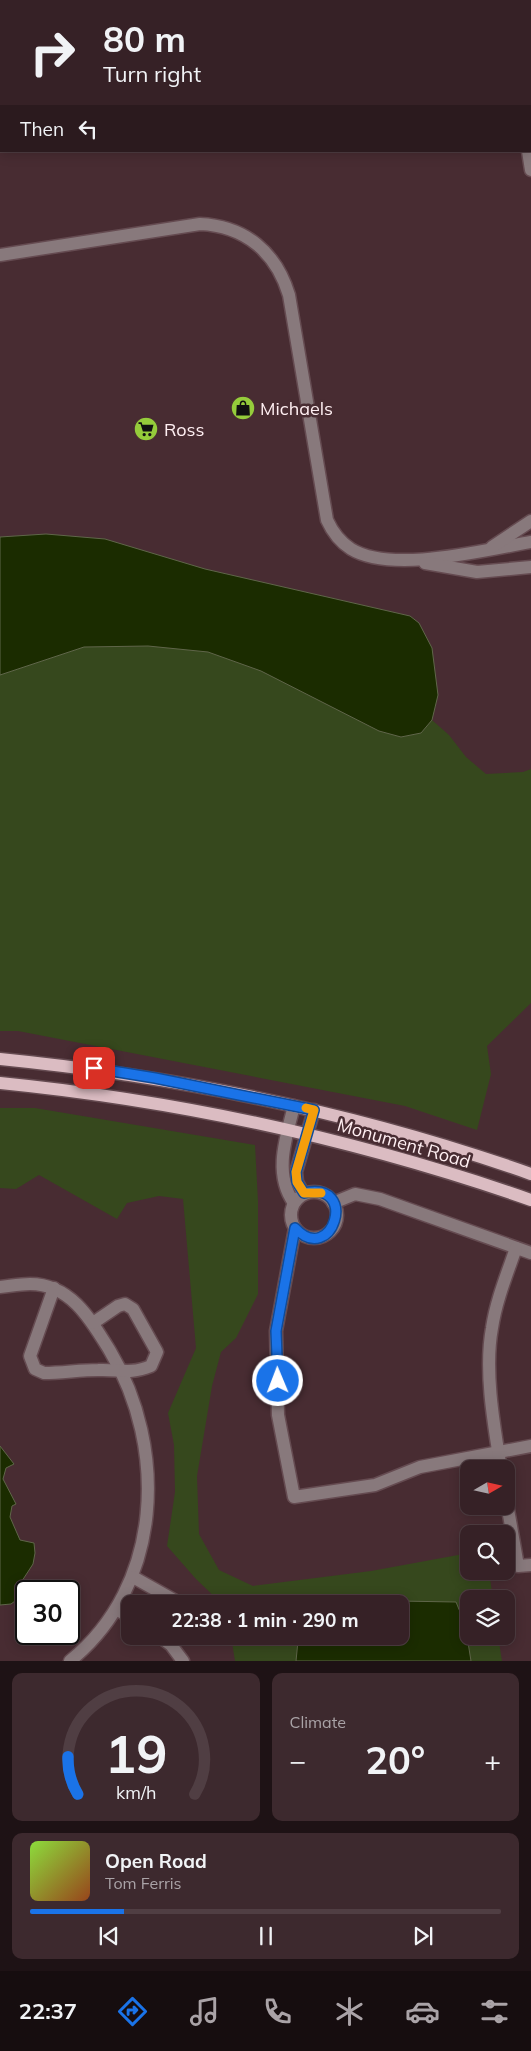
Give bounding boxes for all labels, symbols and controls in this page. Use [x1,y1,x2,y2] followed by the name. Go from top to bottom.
[103,17,186,61] text: 80 m
[20,20,85,85] icon: right
[103,60,201,88] text: Turn right
[74,115,102,143] icon: left
[20,117,64,141] text: Then
[230,395,256,421] shop icon: Michaels
[260,397,333,420] place label: Michaels
[133,416,159,442] supermarket icon: Ross
[164,418,204,441] place label: Ross
[73,1047,115,1089] pin
[80,1054,108,1082] icon: arrive
[335,1113,473,1173] street label: Monument Road
[251,1354,303,1406] position arrow
[460,1460,515,1515] north arrow
[460,1460,515,1645] map controls
[460,1525,515,1580] button: search
[15,1580,80,1645] speed limit sign: 30
[460,1590,515,1645] button: layers
[171,1608,359,1632] text: 22:38 · 1 min · 290 m
[290,1712,346,1732] text: Climate
[105,1721,167,1786] text: 19
[365,1736,425,1784] text: 20°
[290,1743,306,1778] text: −
[484,1743,501,1778] text: +
[116,1781,156,1803] text: km/h
[105,1849,207,1873] text: Open Road
[105,1873,182,1893] text: Tom Ferris
[95,1922,123,1950] icon: previous
[252,1922,280,1950] icon: pause
[409,1922,437,1950] icon: next
[115,1994,150,2029] icon: directions
[187,1994,222,2029] icon: music
[260,1994,295,2029] icon: phone
[332,1994,367,2029] icon: climate
[405,1994,440,2029] icon: car
[477,1994,512,2029] icon: filters
[19,1997,77,2025] text: 22:37

